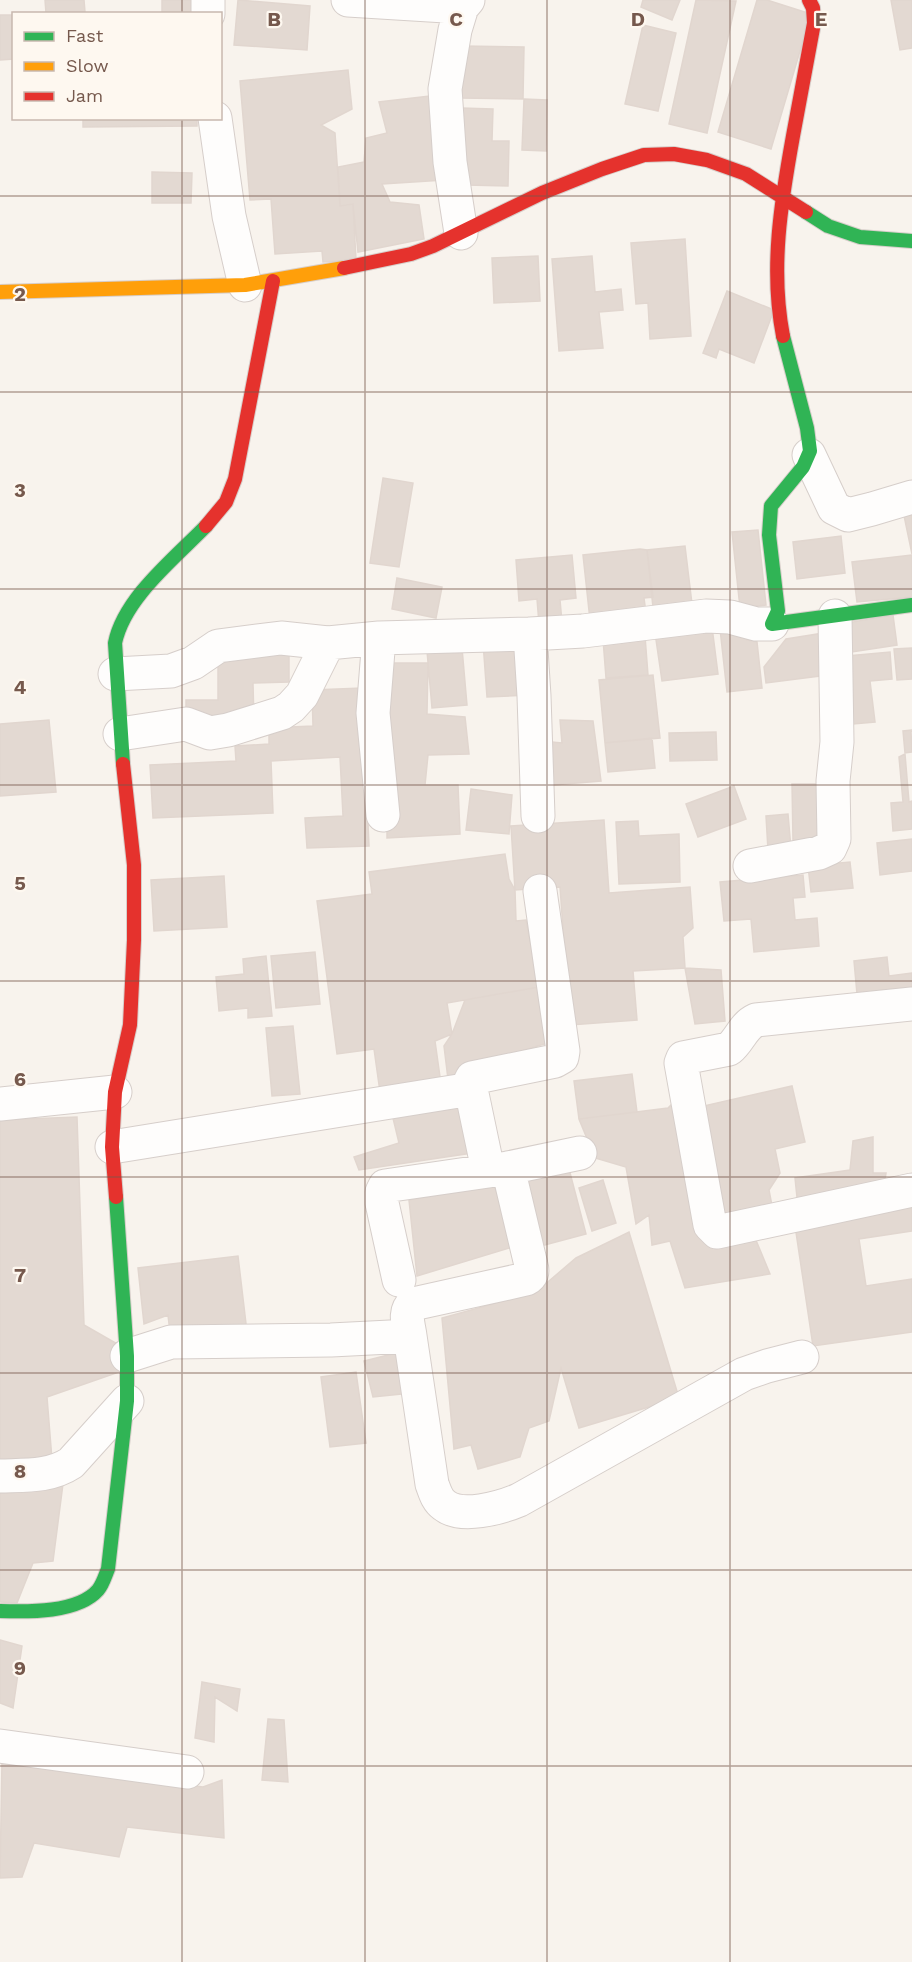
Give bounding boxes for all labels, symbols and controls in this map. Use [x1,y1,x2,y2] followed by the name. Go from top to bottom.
[267,7,281,31] text: B
[449,7,463,31] text: C
[631,7,645,31] text: D
[815,7,827,31] text: E
[12,12,222,120] legend
[66,25,104,46] text: Fast
[66,55,109,76] text: Slow
[66,85,103,106] text: Jam
[14,282,26,306] text: 2
[14,478,26,502] text: 3
[14,675,27,699] text: 4
[14,871,26,895] text: 5
[14,1067,26,1091] text: 6
[14,1263,26,1287] text: 7
[14,1459,26,1483] text: 8
[14,1656,26,1680] text: 9

